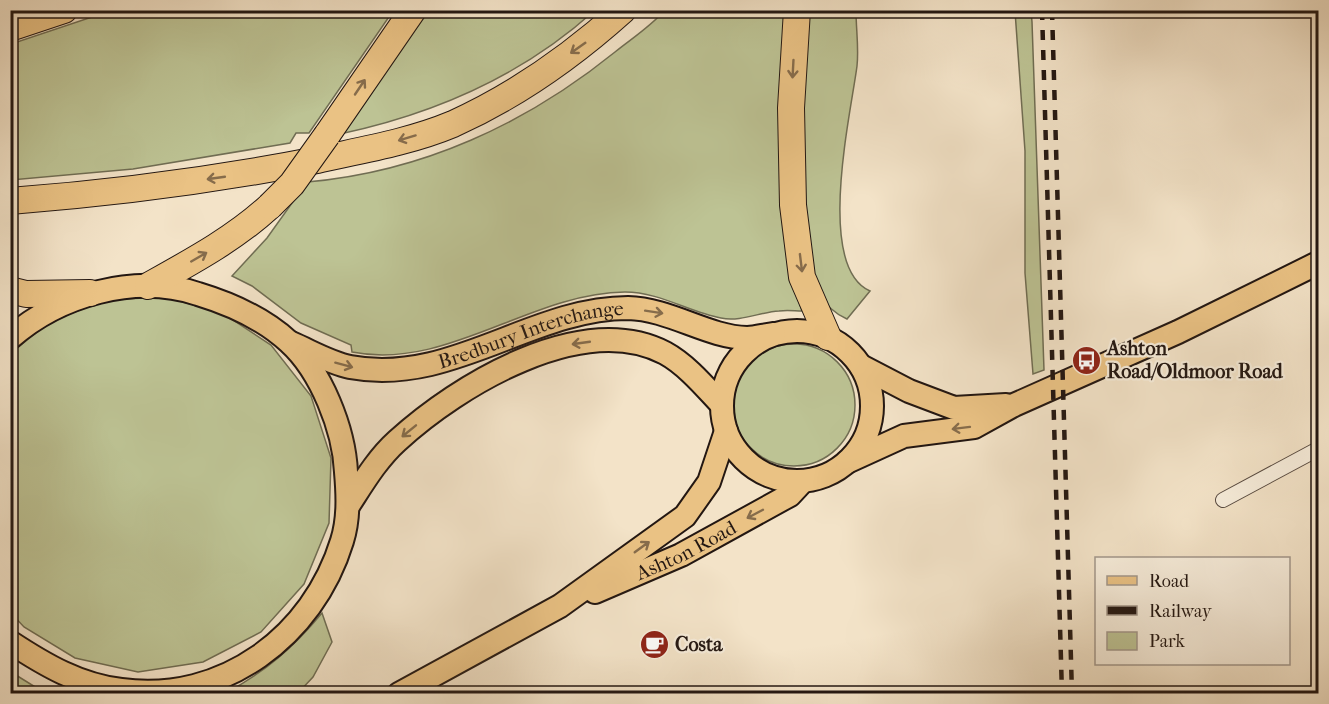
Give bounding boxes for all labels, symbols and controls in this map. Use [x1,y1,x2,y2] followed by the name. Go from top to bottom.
[571,42,587,54] one-way arrow
[788,58,799,78] one-way arrow
[354,79,366,96] one-way arrow
[398,133,417,144] one-way arrow
[207,173,226,184] one-way arrow
[190,251,208,262] one-way arrow
[795,253,806,273] one-way arrow
[435,296,624,373] street label: Bredbury Interchange
[644,307,664,318] one-way arrow
[1105,337,1284,383] place label: Ashton Road/Oldmoor Road
[572,338,591,349] one-way arrow
[1070,344,1102,376] bus stop icon: Ashton Road/Oldmoor Road
[334,359,353,371] one-way arrow
[951,423,971,434] one-way arrow
[402,424,417,438] one-way arrow
[747,509,765,520] one-way arrow
[631,515,741,585] street label: Ashton Road
[633,541,649,553] one-way arrow
[1095,557,1290,665] legend
[1149,571,1189,592] text: Road
[1149,601,1213,622] text: Railway
[638,628,670,660] cafe icon: Costa
[1149,631,1186,652] text: Park
[675,633,723,656] place label: Costa

